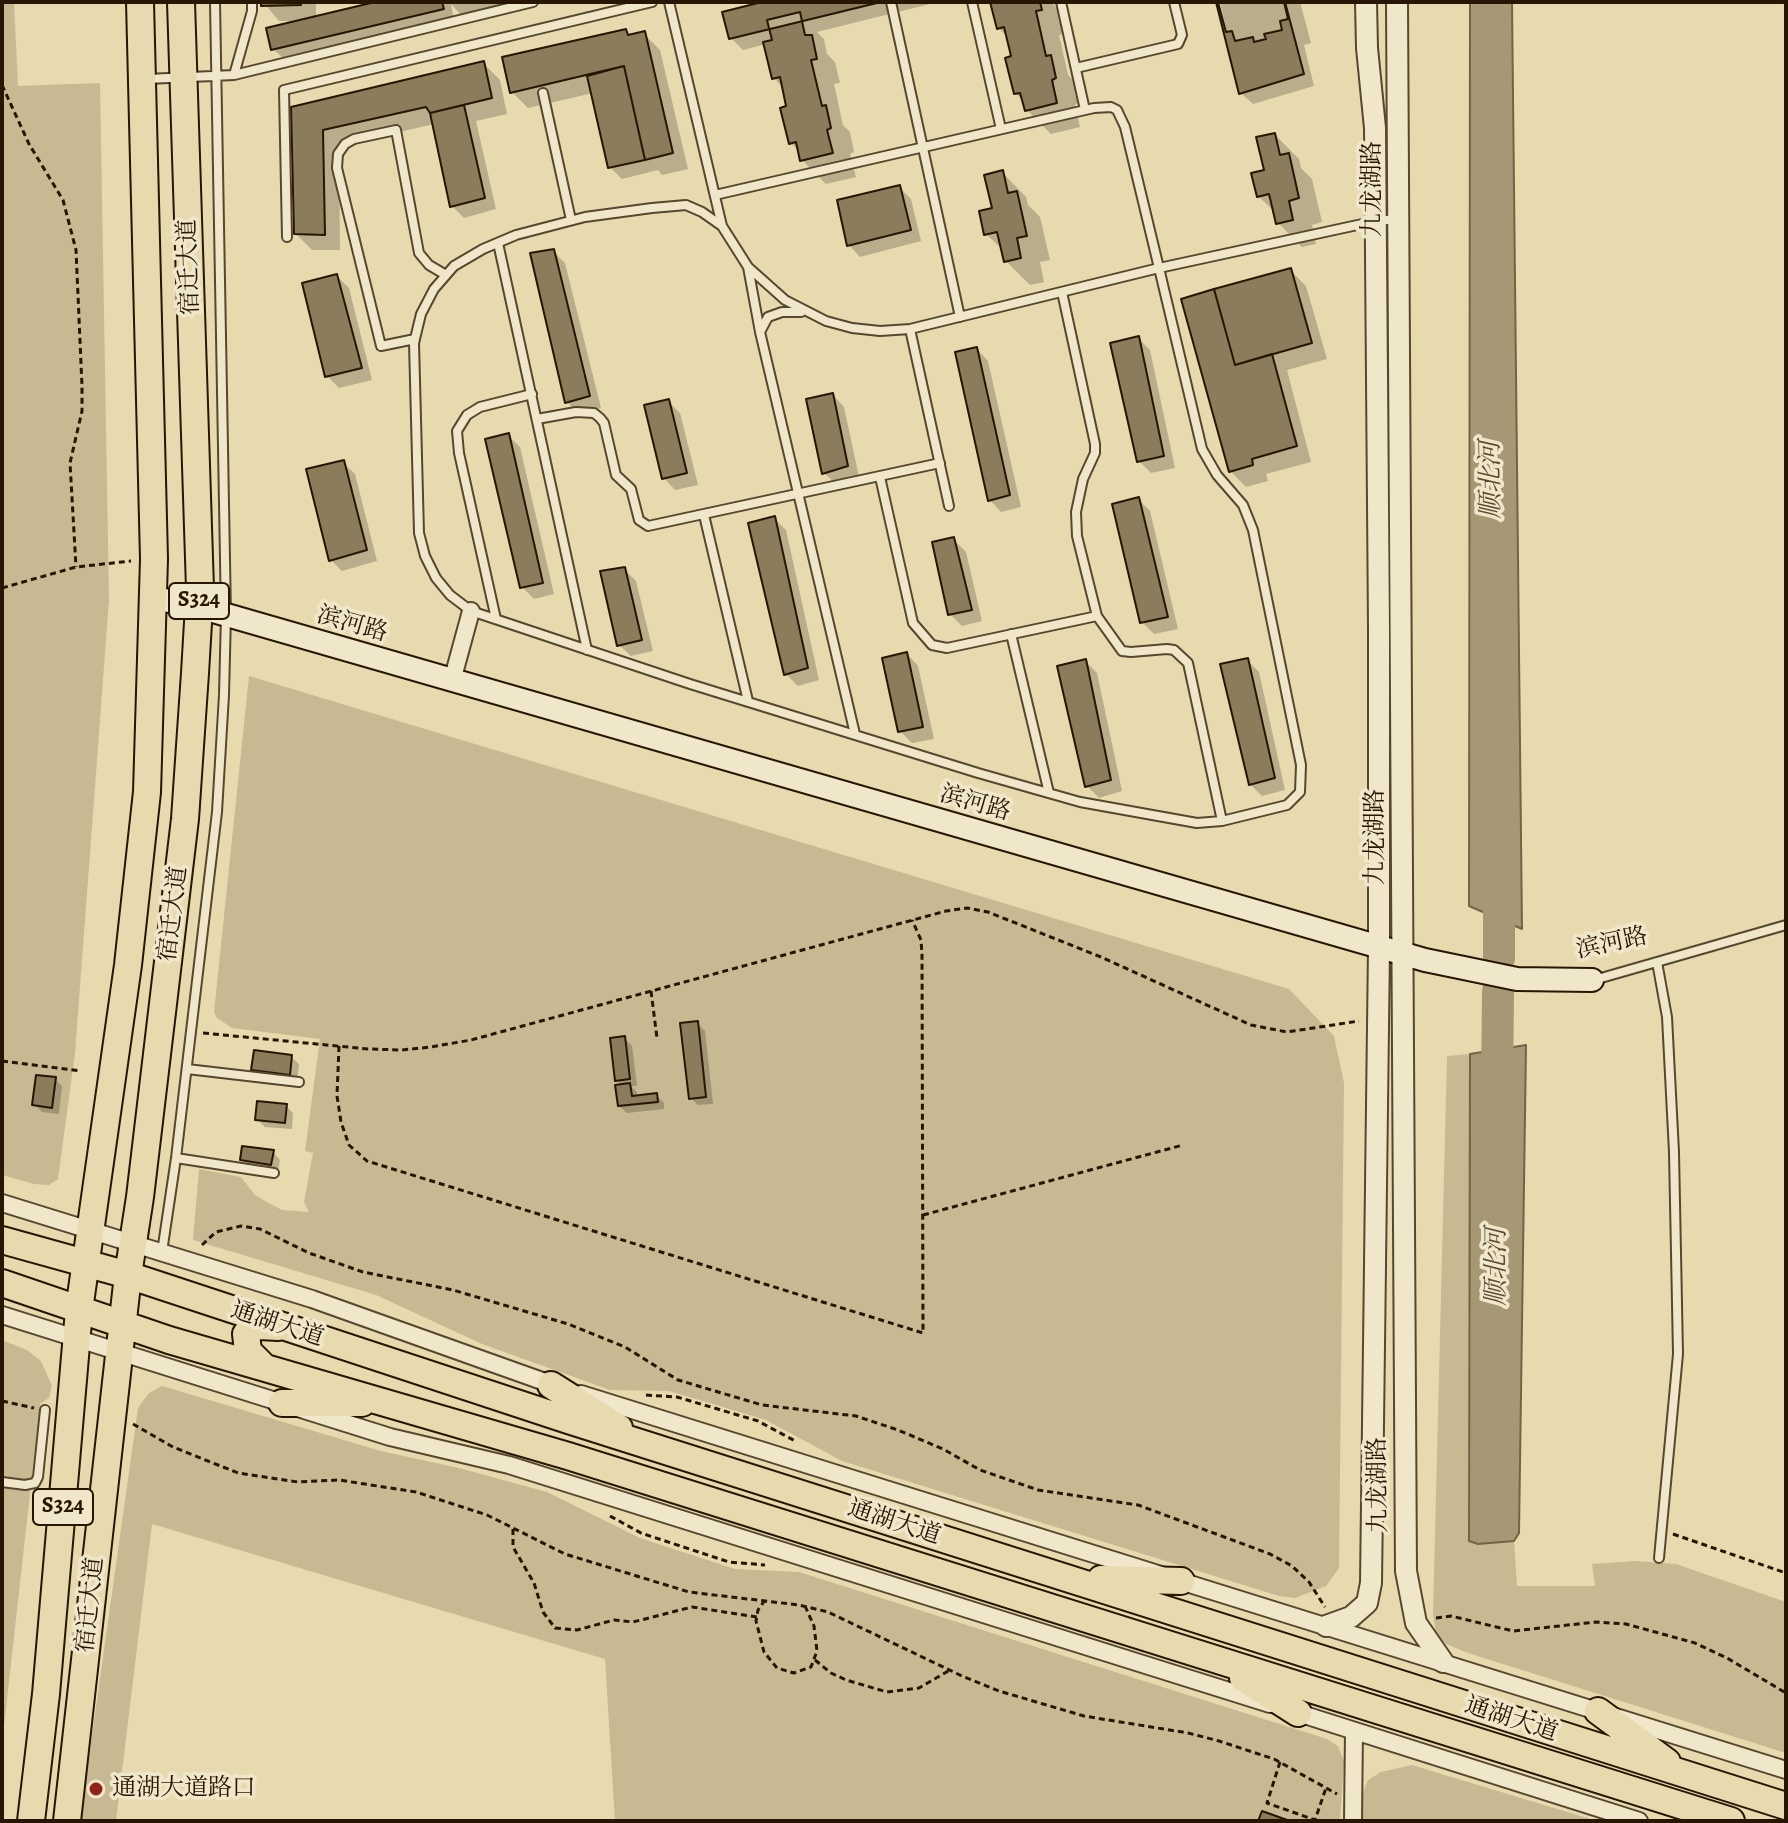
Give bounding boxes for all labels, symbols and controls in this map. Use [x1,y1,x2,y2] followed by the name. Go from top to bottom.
[1359,141,1387,237] street label: 九龙湖路
[174,219,206,315] street label: 宿迁大道
[1476,441,1508,519] water label: 顺北河
[169,583,229,619] road number: S324
[313,601,391,649] street label: 滨河路
[936,780,1014,828] street label: 滨河路
[1362,789,1390,885] street label: 九龙湖路
[154,865,194,963] street label: 宿迁大道
[1574,922,1650,966] street label: 滨河路
[1482,1228,1514,1306] water label: 顺北河
[227,1296,327,1354] street label: 通湖大道
[1364,1437,1394,1533] street label: 九龙湖路
[33,1489,93,1525] road number: S324
[844,1494,944,1552] street label: 通湖大道
[72,1556,110,1654] street label: 宿迁大道
[1461,1691,1561,1749] street label: 通湖大道
[112,1775,256,1803] place label: 通湖大道路口
[87,1780,105,1798] marker: 通湖大道路口

